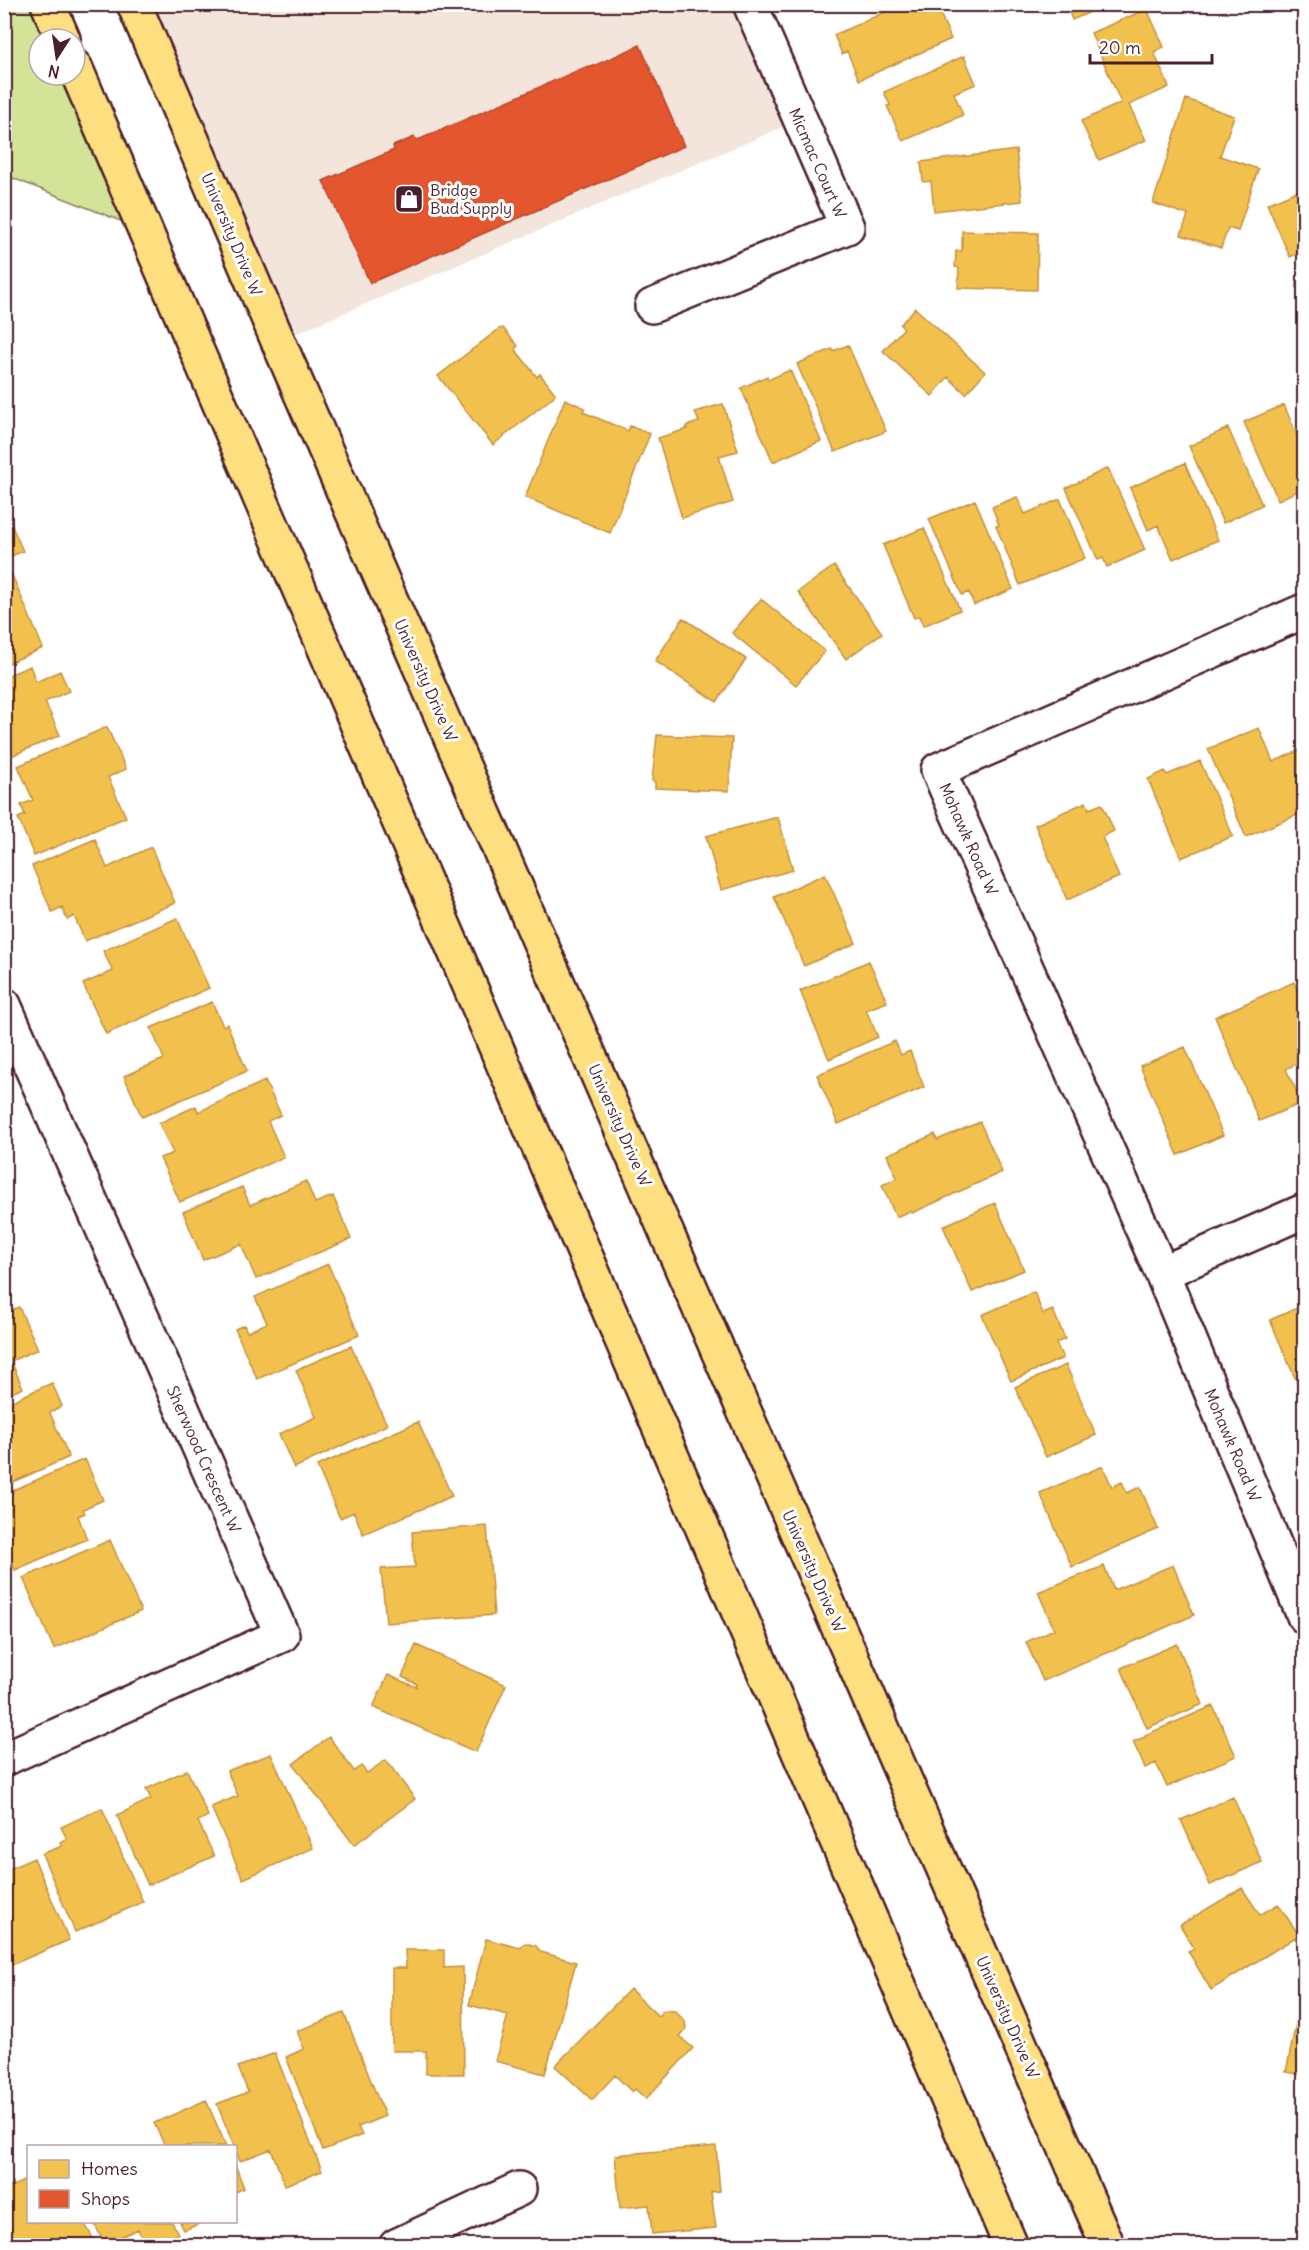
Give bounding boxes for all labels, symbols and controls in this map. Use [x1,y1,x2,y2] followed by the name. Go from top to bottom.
[27,27,87,87] north arrow
[1090,27,1212,65] scale bar
[1099,36,1141,59] text: 20 m
[46,61,61,83] text: N
[785,105,851,222] street label: Micmac Court W
[197,169,267,299] street label: University Drive W
[430,180,512,218] place label: Bridge Bud Supply
[393,183,425,215] shop icon: Bridge Bud Supply
[390,616,462,745] street label: University Drive W
[935,780,1003,899] street label: Mohawk Road W
[584,1061,656,1190] street label: University Drive W
[163,1382,246,1536] street label: Sherwood Crescent W
[1200,1386,1266,1505] street label: Mohawk Road W
[778,1507,850,1636] street label: University Drive W
[972,1953,1044,2082] street label: University Drive W
[27,2145,237,2223] legend
[81,2157,138,2180] text: Homes
[81,2187,130,2210] text: Shops

